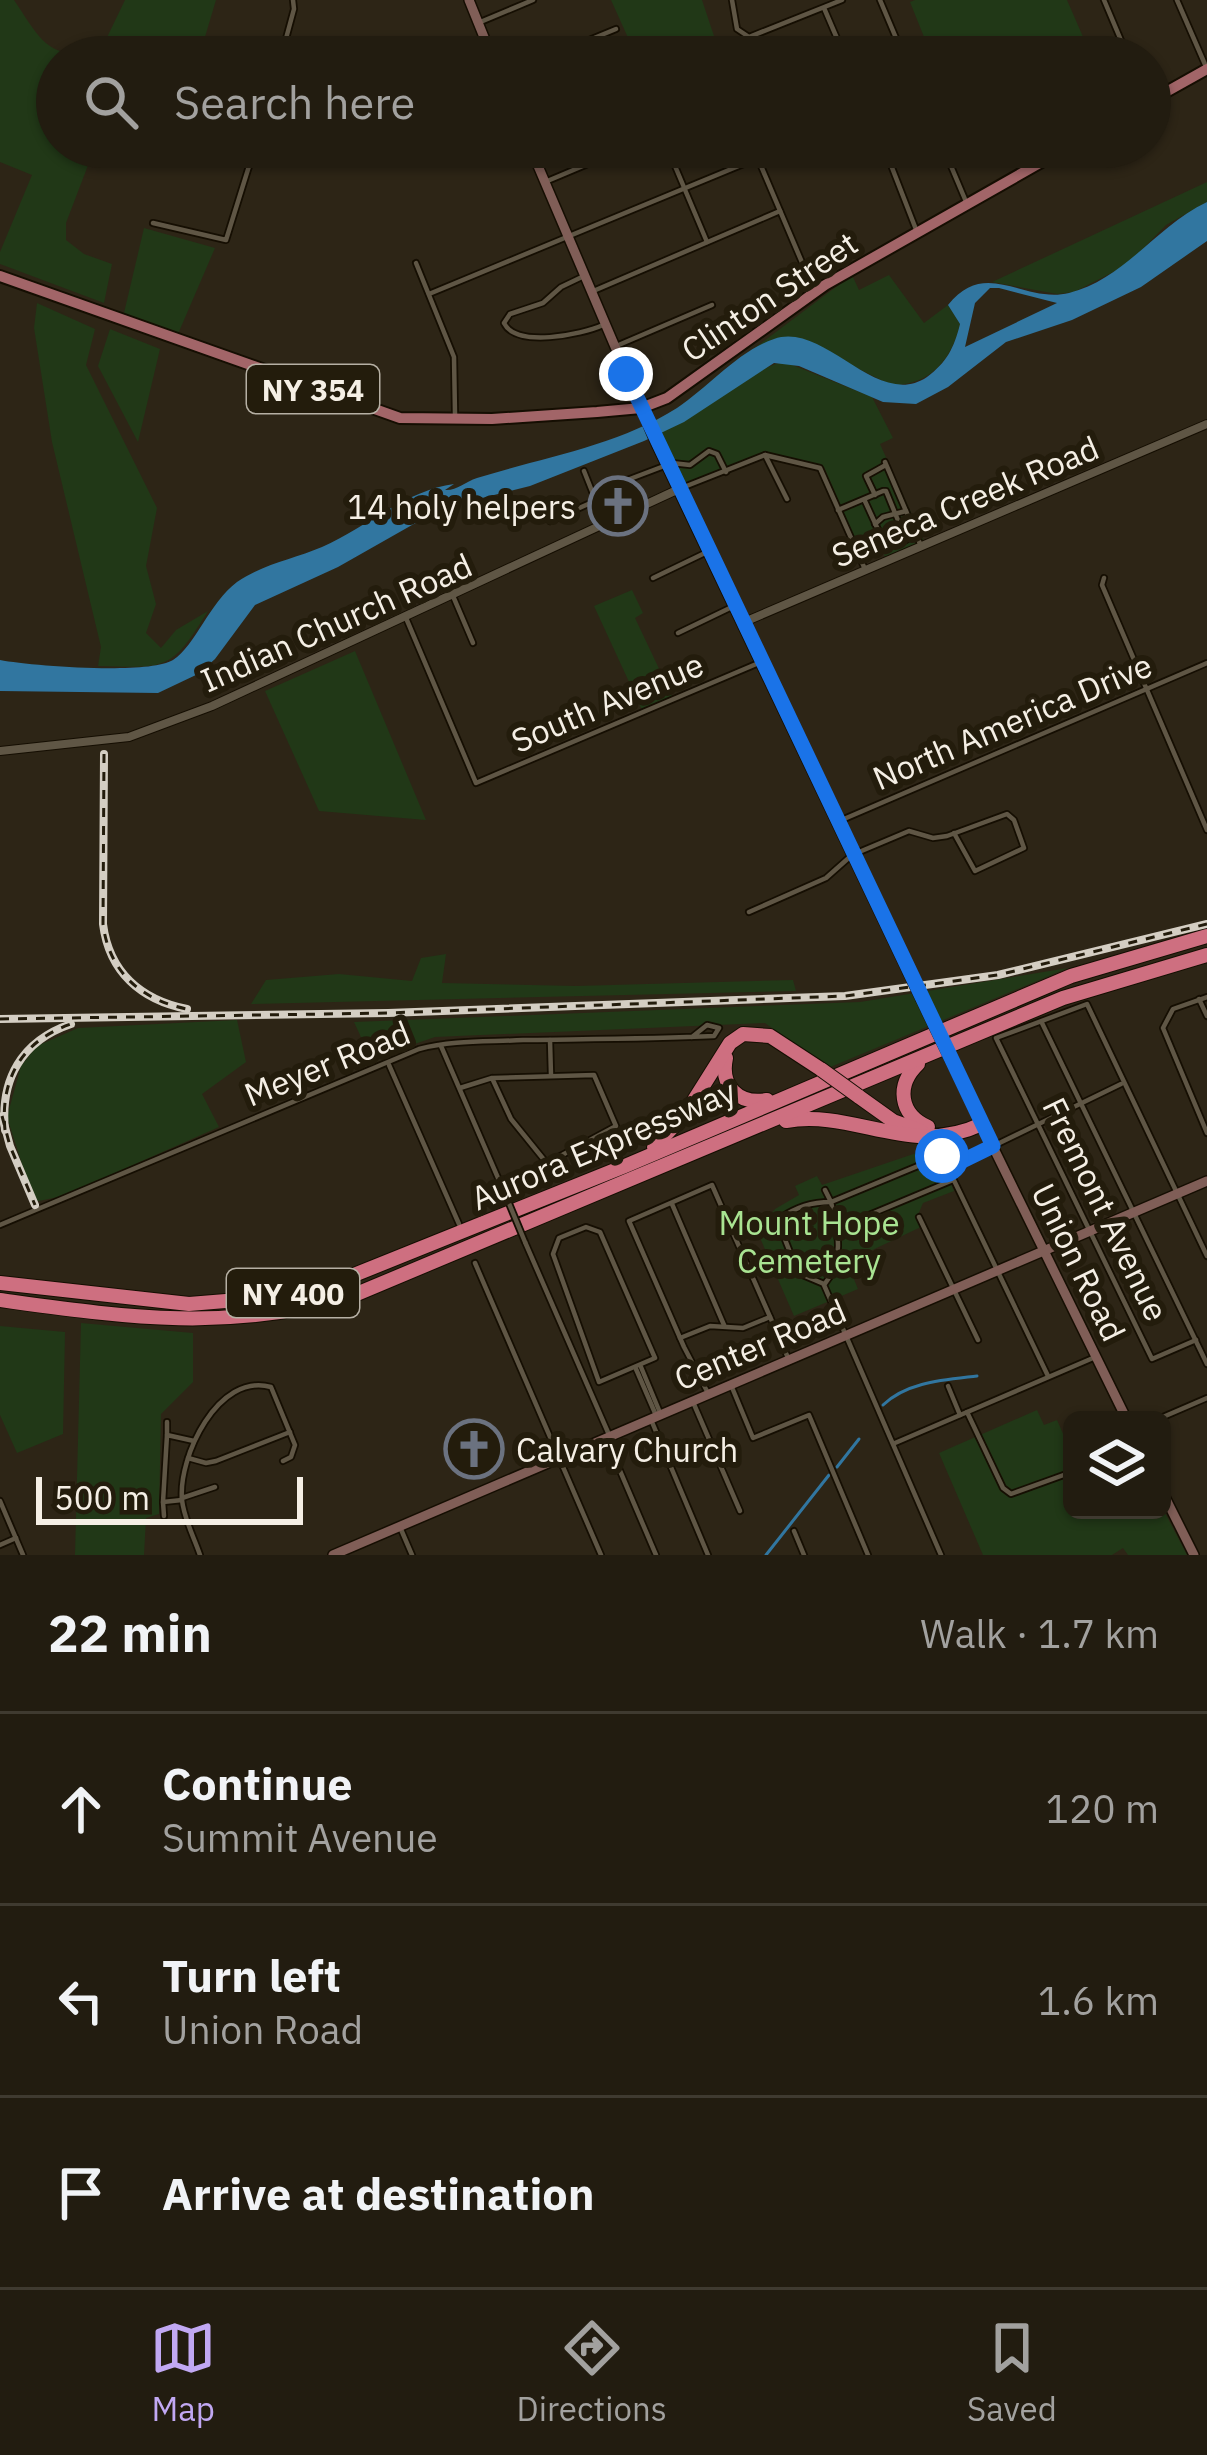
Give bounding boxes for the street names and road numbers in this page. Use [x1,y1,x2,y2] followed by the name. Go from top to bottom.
[673,221,865,371] street label: Clinton Street
[247,365,379,413] road number: NY 354
[825,425,1105,577] street label: Seneca Creek Road
[194,543,478,701] street label: Indian Church Road
[504,642,710,762] street label: South Avenue
[866,643,1158,799] street label: North America Drive
[238,1010,416,1116] street label: Meyer Road
[464,1069,742,1219] street label: Aurora Expressway
[1033,1090,1179,1328] street label: Fremont Avenue
[1022,1176,1136,1348] street label: Union Road
[227,1269,359,1317] road number: NY 400
[668,1289,852,1399] street label: Center Road

